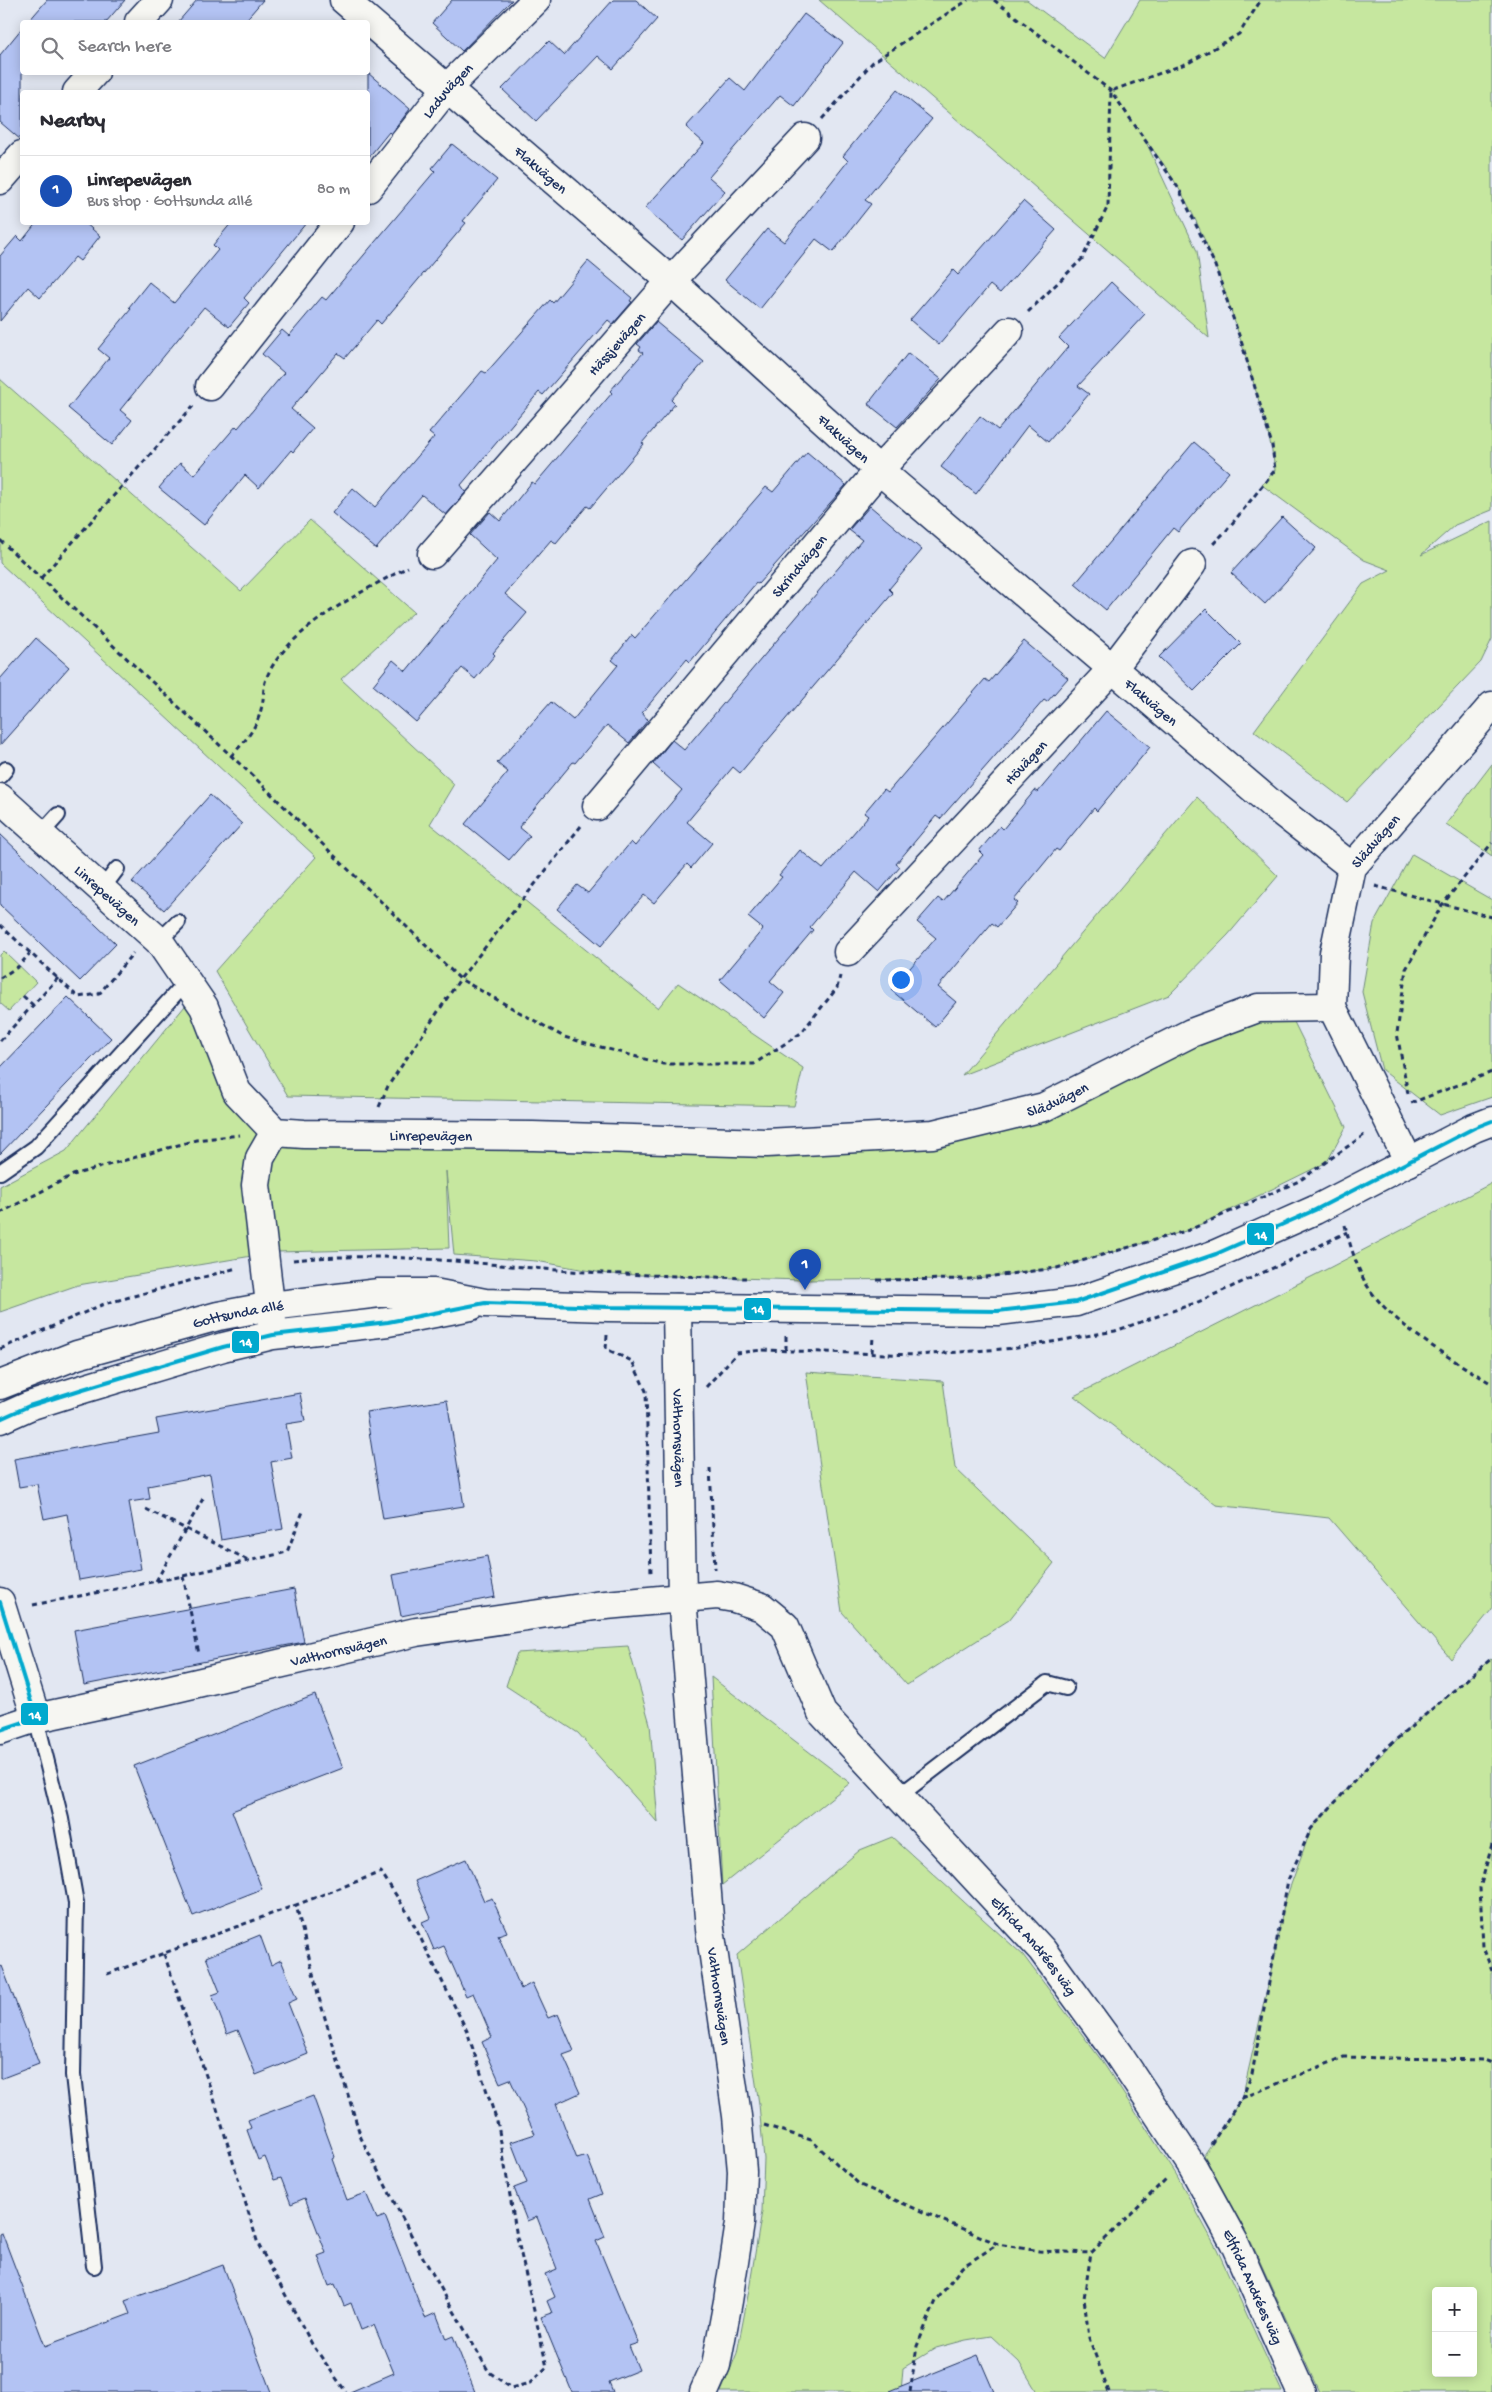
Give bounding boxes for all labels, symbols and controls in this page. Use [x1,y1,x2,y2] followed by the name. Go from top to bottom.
[20,20,370,75] search box
[38,34,66,62] icon: search
[78,36,172,59] text: Search here
[420,60,478,123] street label: Laduvägen
[40,110,105,135] text: Nearby
[509,143,570,199] street label: Flakvägen
[87,170,191,193] text: Linrepevägen
[53,181,59,200] text: 1
[317,181,350,200] text: 80 m
[87,193,252,212] text: Bus stop · Gottsunda allé
[585,309,651,380] street label: Hässjevägen
[812,411,873,468] street label: Flakvägen
[769,532,832,602] street label: Skrindvägen
[1119,675,1181,731] street label: Flakvägen
[1002,737,1052,789] street label: Hövägen
[1348,811,1405,873] street label: Slädvägen
[70,862,143,931] street label: Linrepevägen
[888,967,914,993] your location
[1025,1079,1092,1122] street label: Slädvägen
[390,1128,472,1146] street label: Linrepevägen
[1246,1222,1275,1246] line badge: 14
[1254,1228,1268,1245] text: 14
[789,1249,821,1290] pin: 1
[743,1297,772,1321] line badge: 14
[191,1298,285,1334] street label: Gottsunda allé
[751,1302,765,1319] text: 14
[231,1330,260,1354] line badge: 14
[239,1335,253,1352] text: 14
[667,1388,687,1487] street label: Valthornsvägen
[288,1632,389,1672] street label: Valthornsvägen
[20,1702,49,1726] line badge: 14
[28,1708,42,1725] text: 14
[986,1893,1079,2000] street label: Elfrida Andrées väg
[702,1946,734,2047] street label: Valthornsvägen
[1218,2226,1286,2348] street label: Elfrida Andrées väg
[1432,2287,1477,2377] map controls
[1432,2287,1477,2332] button: +
[1432,2332,1477,2377] button: −

